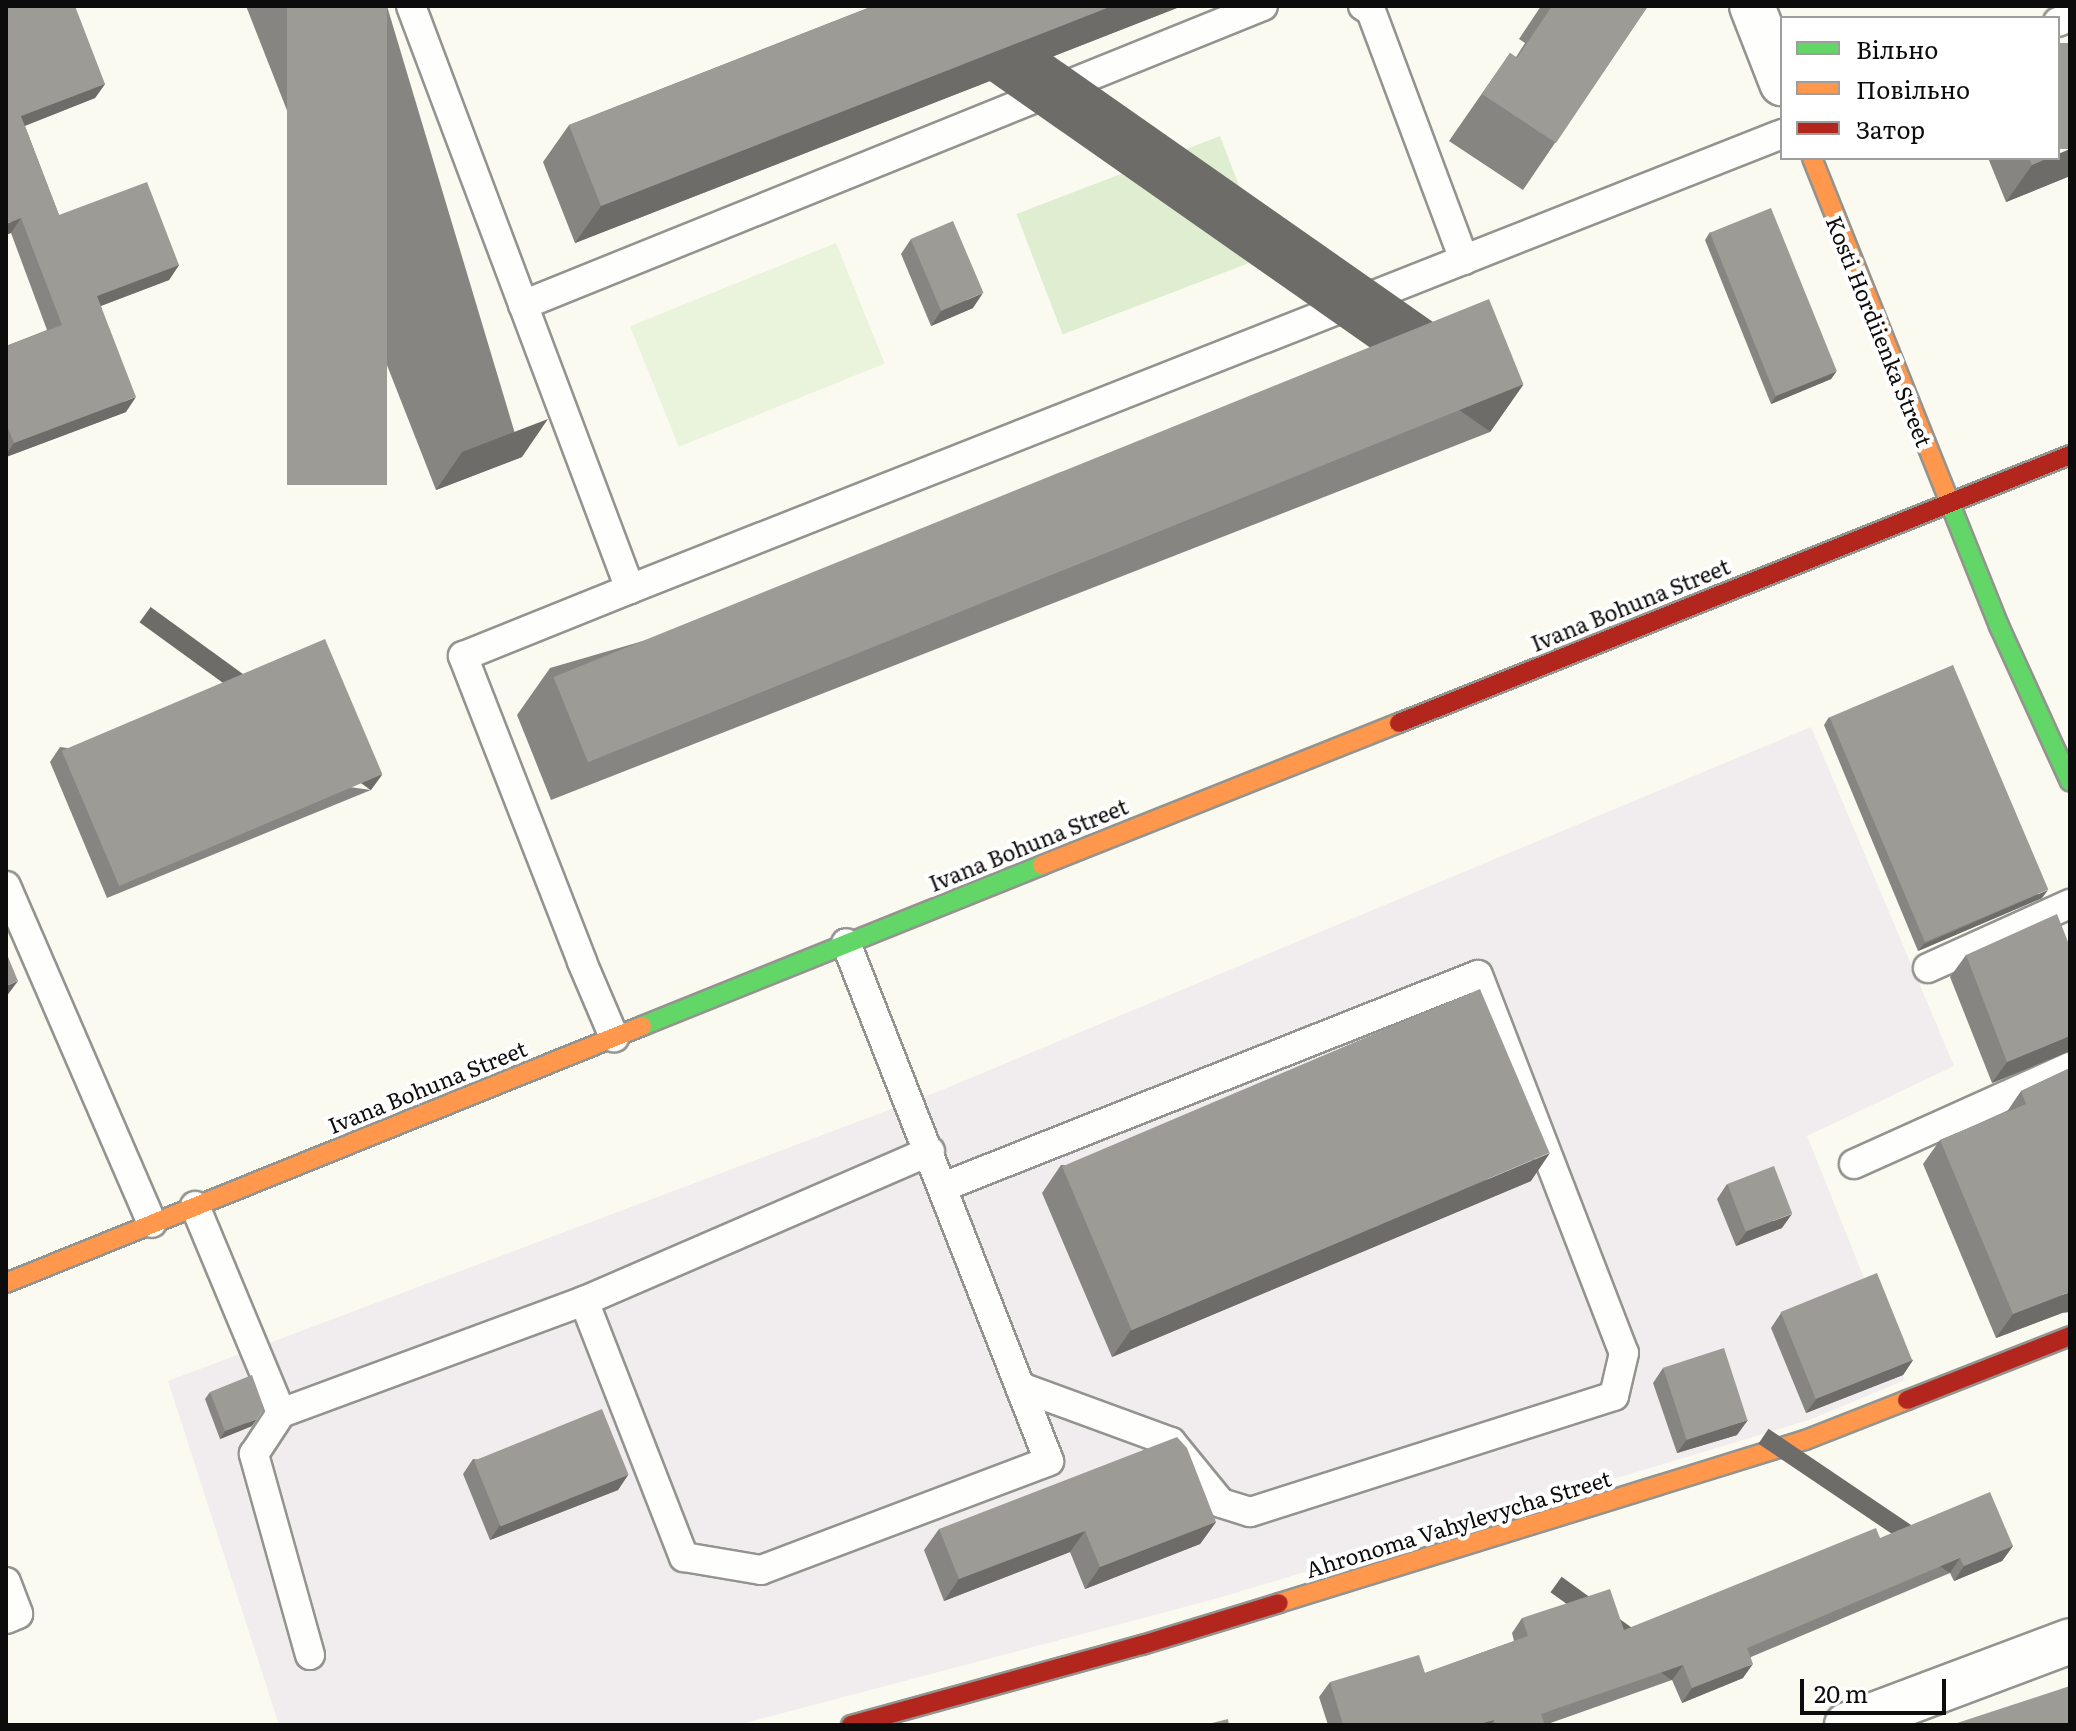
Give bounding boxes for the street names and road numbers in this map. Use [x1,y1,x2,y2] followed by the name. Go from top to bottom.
[1822,212,1938,450] street label: Kosti Hordiienka Street
[1527,552,1733,656] street label: Ivana Bohuna Street
[925,792,1131,896] street label: Ivana Bohuna Street
[324,1034,530,1138] street label: Ivana Bohuna Street
[1302,1464,1614,1582] street label: Ahronoma Vahylevycha Street

